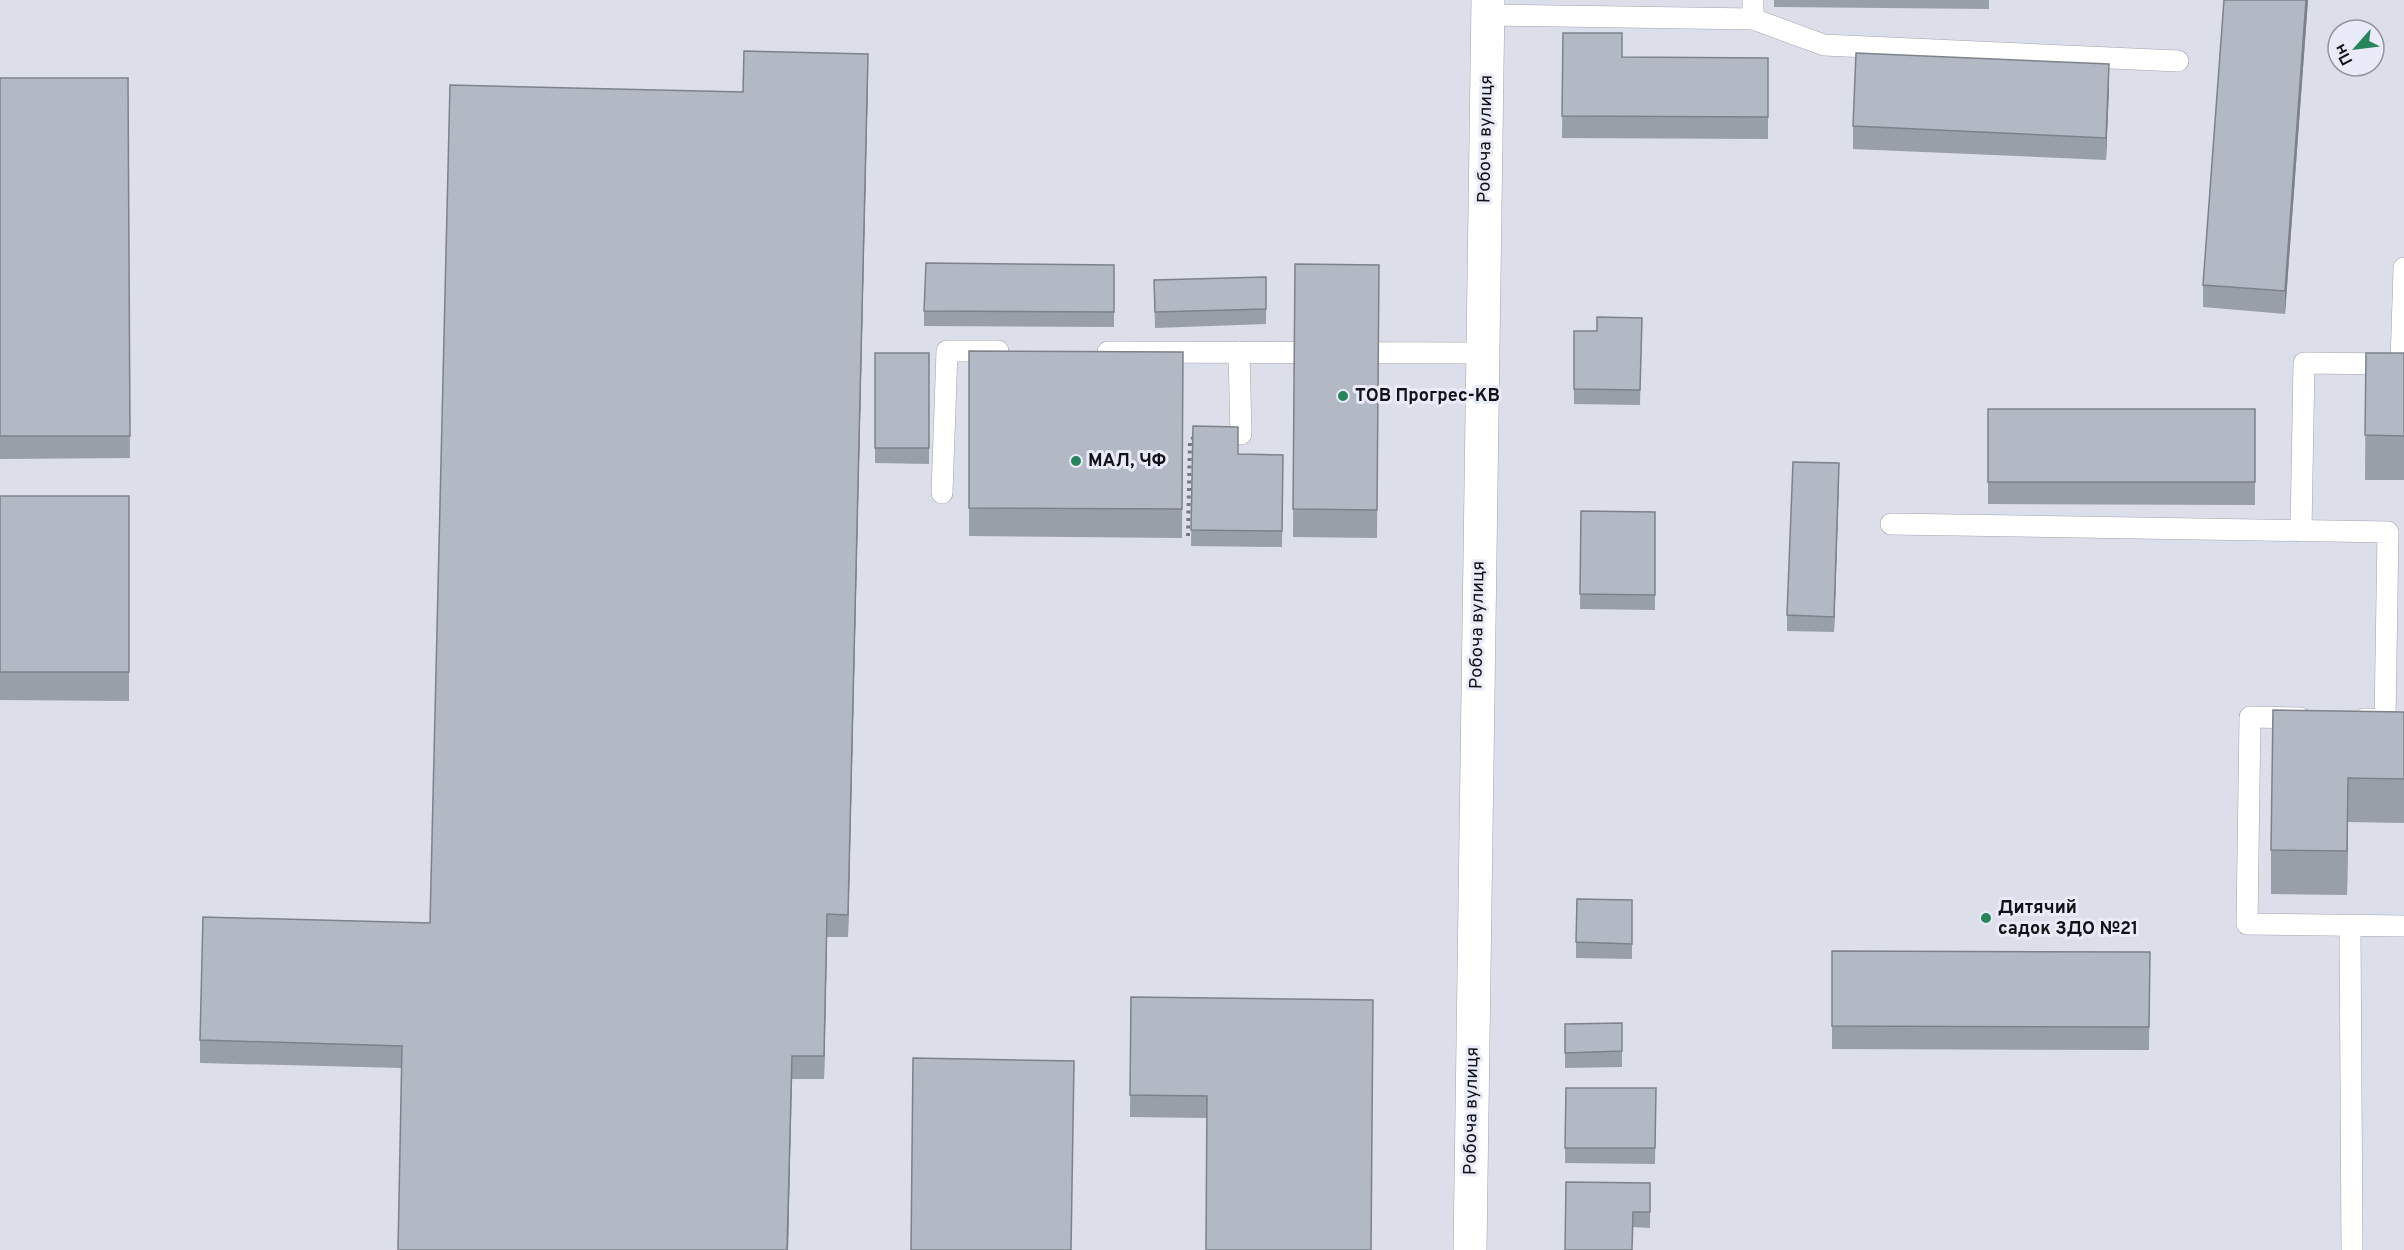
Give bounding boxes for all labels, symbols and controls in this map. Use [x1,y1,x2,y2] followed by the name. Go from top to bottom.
[2326,18,2386,78] north arrow
[2331,40,2358,68] text: Пн
[1473,75,1499,203] street label: Робоча вулиця
[1355,385,1500,408] place label: ТОВ Прогрес-КВ
[1336,389,1350,403] marker: ТОВ Прогрес-КВ
[1088,450,1166,473] place label: МАЛ, ЧФ
[1069,454,1083,468] marker: МАЛ, ЧФ
[1465,561,1491,689] street label: Робоча вулиця
[1998,897,2138,941] place label: Дитячий садок ЗДО №21
[1979,911,1993,925] marker: Дитячий садок ЗДО №21
[1459,1047,1485,1175] street label: Робоча вулиця

